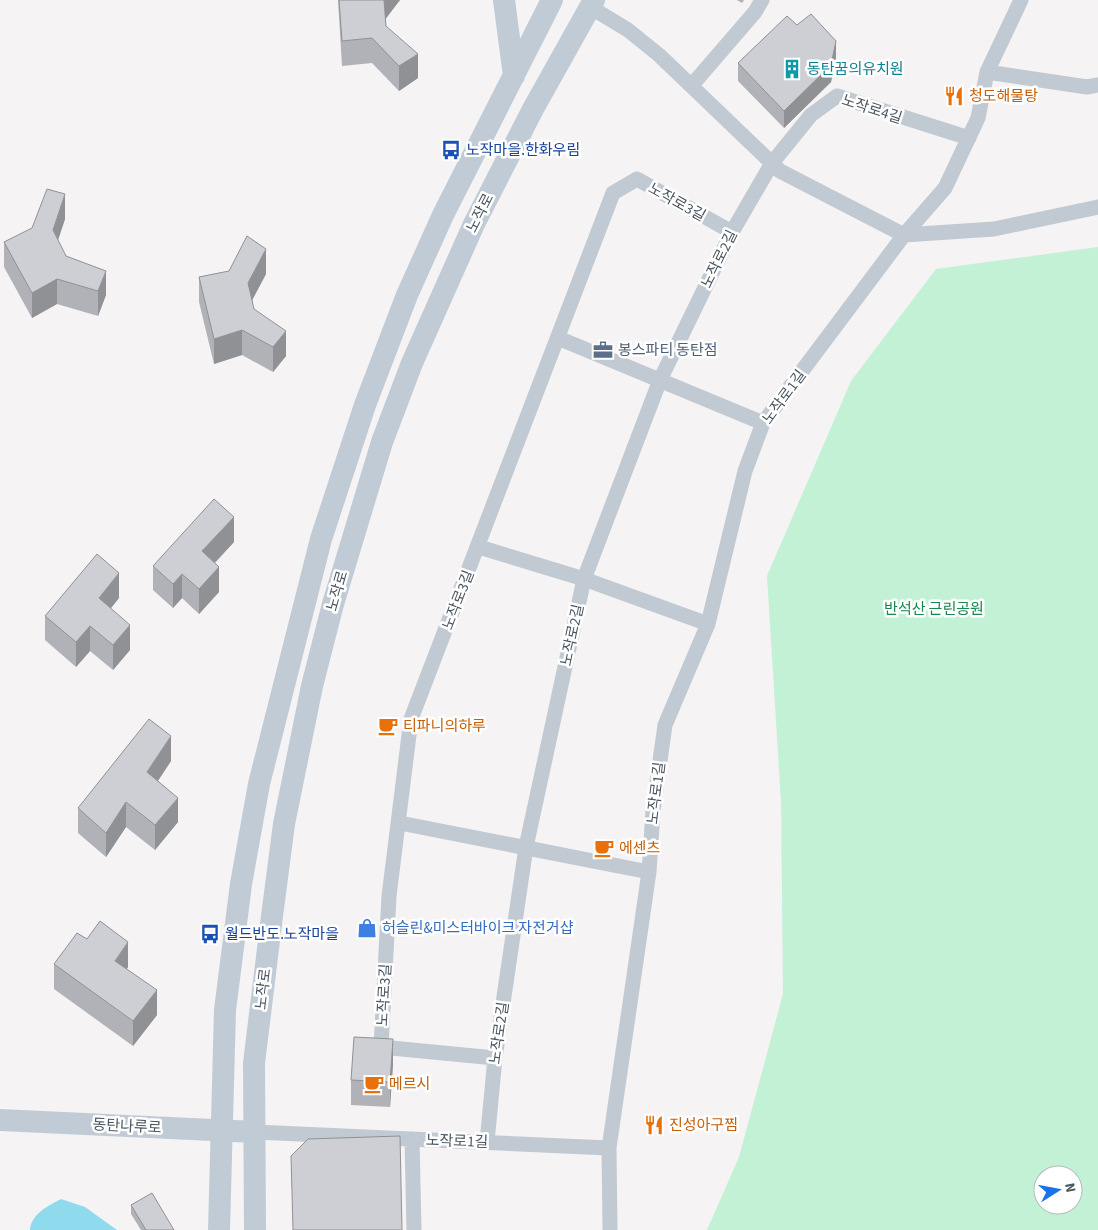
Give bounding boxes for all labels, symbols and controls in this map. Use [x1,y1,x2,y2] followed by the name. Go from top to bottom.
[781,58,803,80] building icon: 동탄꿈의유치원
[807,59,904,80] place label: 동탄꿈의유치원
[943,85,965,107] restaurant icon: 청도해물탕
[969,86,1038,107] place label: 청도해물탕
[839,90,905,129] street label: 노작로4길
[440,139,462,161] bus stop icon: 노작마을.한화우림
[466,140,580,161] place label: 노작마을.한화우림
[644,178,709,227] street label: 노작로3길
[462,190,499,236] street label: 노작로
[696,226,743,292] street label: 노작로2길
[592,339,614,361] office icon: 봉스파티 동탄점
[618,340,718,361] place label: 봉스파티 동탄점
[757,366,811,429] street label: 노작로1길
[437,567,479,633] street label: 노작로3길
[322,568,353,614] street label: 노작로
[884,599,984,620] park label: 반석산 근린공원
[556,602,589,668] street label: 노작로2길
[377,715,399,737] cafe icon: 티파니의하루
[403,716,486,737] place label: 티파니의하루
[642,761,671,825] street label: 노작로1길
[593,837,615,859] cafe icon: 에센츠
[619,838,661,859] place label: 에센츠
[356,917,378,939] shop icon: 허슬린&미스터바이크 자전거샵
[382,918,574,939] place label: 허슬린&미스터바이크 자전거샵
[199,923,221,945] bus stop icon: 월드반도.노작마을
[225,924,339,945] place label: 월드반도.노작마을
[372,963,397,1027] street label: 노작로3길
[251,967,276,1011] street label: 노작로
[485,1001,514,1066] street label: 노작로2길
[363,1073,385,1095] cafe icon: 메르시
[389,1074,430,1095] place label: 메르시
[92,1114,162,1139] street label: 동탄나루로
[643,1114,665,1136] restaurant icon: 진성아구찜
[669,1115,738,1136] place label: 진성아구찜
[425,1130,489,1153] street label: 노작로1길
[1033,1165,1083,1215] north arrow
[1059,1181,1080,1194] text: N

